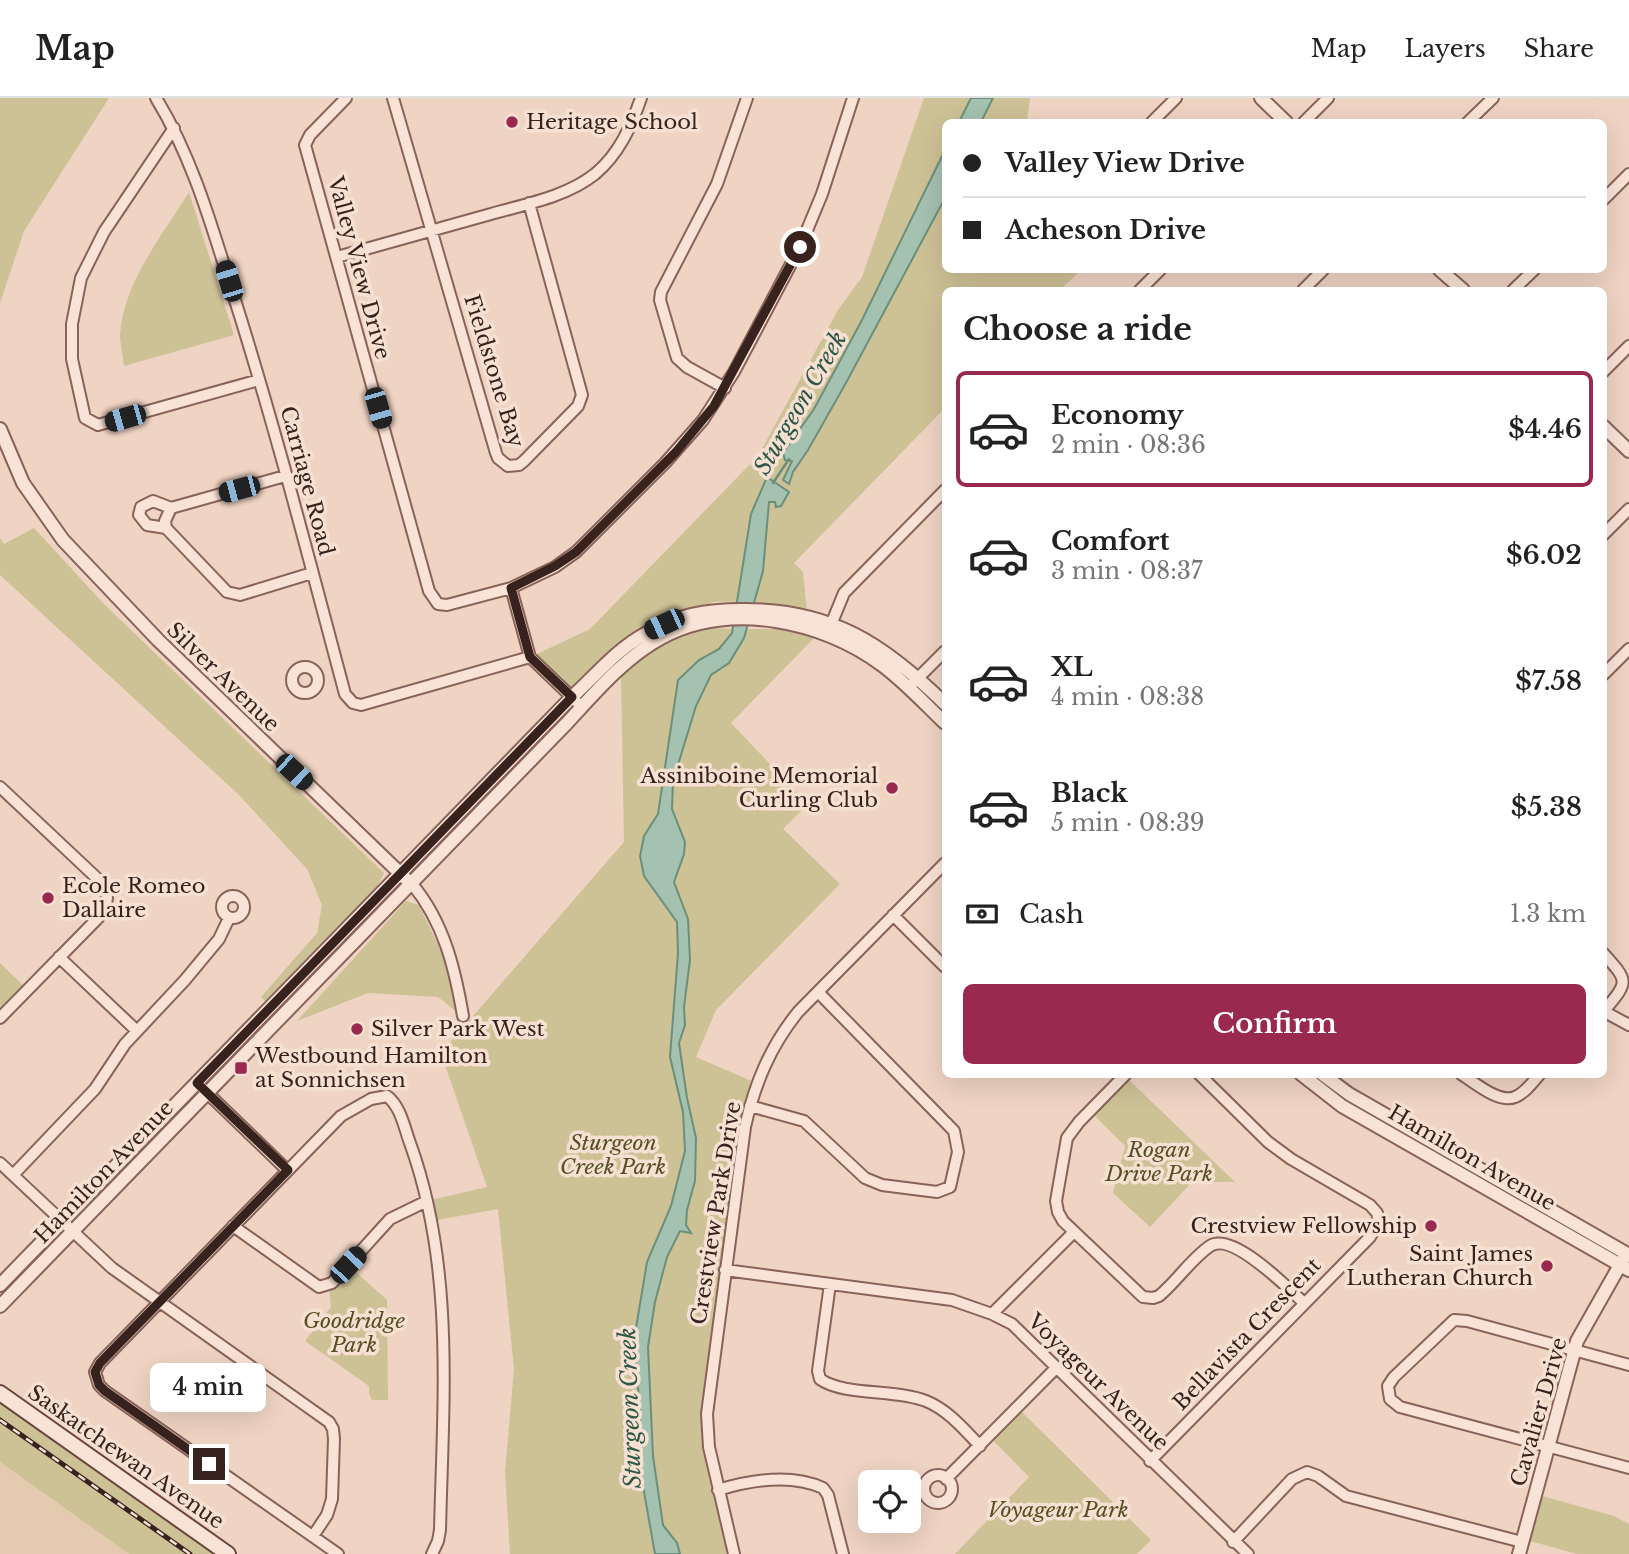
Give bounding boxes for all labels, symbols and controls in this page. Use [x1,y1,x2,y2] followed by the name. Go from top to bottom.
[35,28,115,69] text: Map
[1311,34,1367,63] text: Map
[1405,34,1486,63] text: Layers
[1524,34,1594,63] text: Share
[526,109,698,135] place label: Heritage School
[504,114,520,130] marker: Heritage School
[1005,147,1245,179] text: Valley View Drive
[322,173,396,362] street label: Valley View Drive
[1005,214,1206,246] text: Acheson Drive
[784,231,816,263] route start
[213,258,246,304] car
[458,291,530,451] street label: Fieldstone Bay
[963,309,1192,349] text: Choose a ride
[748,326,852,480] water label: Sturgeon Creek
[363,385,394,431] car
[967,398,1030,461] icon: car
[1051,399,1184,431] text: Economy
[102,402,149,434] car
[275,403,339,559] street label: Carriage Road
[1508,413,1582,445] text: $4.46
[1051,431,1206,459] text: 2 min · 08:36
[216,473,263,505] car
[967,524,1030,587] icon: car
[1051,525,1169,557] text: Comfort
[1506,539,1582,571] text: $6.02
[1051,557,1203,585] text: 3 min · 08:37
[641,606,688,642] car
[161,617,285,737] street label: Silver Avenue
[967,650,1030,713] icon: car
[1051,651,1093,683] text: XL
[1515,665,1582,697] text: $7.58
[1051,683,1204,711] text: 4 min · 08:38
[272,750,317,794] car
[639,763,878,813] place label: Assiniboine Memorial Curling Club
[967,776,1030,839] icon: car
[1051,777,1128,809] text: Black
[884,780,900,796] marker: Assiniboine Memorial Curling Club
[1511,791,1582,823] text: $5.38
[1051,809,1205,837] text: 5 min · 08:39
[62,873,206,923] place label: Ecole Romeo Dallaire
[40,890,56,906] marker: Ecole Romeo Dallaire
[963,895,1001,933] icon: cash
[1019,898,1084,930] text: Cash
[1510,900,1586,928] text: 1.3 km
[963,984,1586,1064] button: Confirm
[371,1016,545,1042] place label: Silver Park West
[349,1021,365,1037] marker: Silver Park West
[254,1043,488,1093] place label: Westbound Hamilton at Sonnichsen
[233,1060,249,1076] marker: Westbound Hamilton at Sonnichsen
[29,1095,179,1249] street label: Hamilton Avenue
[686,1099,746,1327] street label: Crestview Park Drive
[1384,1100,1560,1216] street label: Hamilton Avenue
[560,1130,666,1180] park label: Sturgeon Creek Park
[1104,1137,1213,1187] park label: Rogan Drive Park
[1190,1213,1417,1239] place label: Crestview Fellowship
[1423,1218,1439,1234] marker: Crestview Fellowship
[1346,1241,1533,1291] place label: Saint James Lutheran Church
[326,1242,371,1288] car
[1168,1252,1326,1416] street label: Bellavista Crescent
[1539,1258,1555,1274] marker: Saint James Lutheran Church
[1021,1307,1174,1456] street label: Voyageur Avenue
[303,1308,405,1358] park label: Goodridge Park
[613,1327,647,1489] water label: Sturgeon Creek
[1505,1334,1573,1490] street label: Cavalier Drive
[151,1362,267,1412] callout: 4 min
[173,1373,243,1401] text: 4 min
[23,1379,229,1535] street label: Saskatchewan Avenue
[193,1448,225,1480] route end
[858,1470,921,1533] map controls
[858,1470,921,1533] button: locate
[987,1497,1129,1523] park label: Voyageur Park

